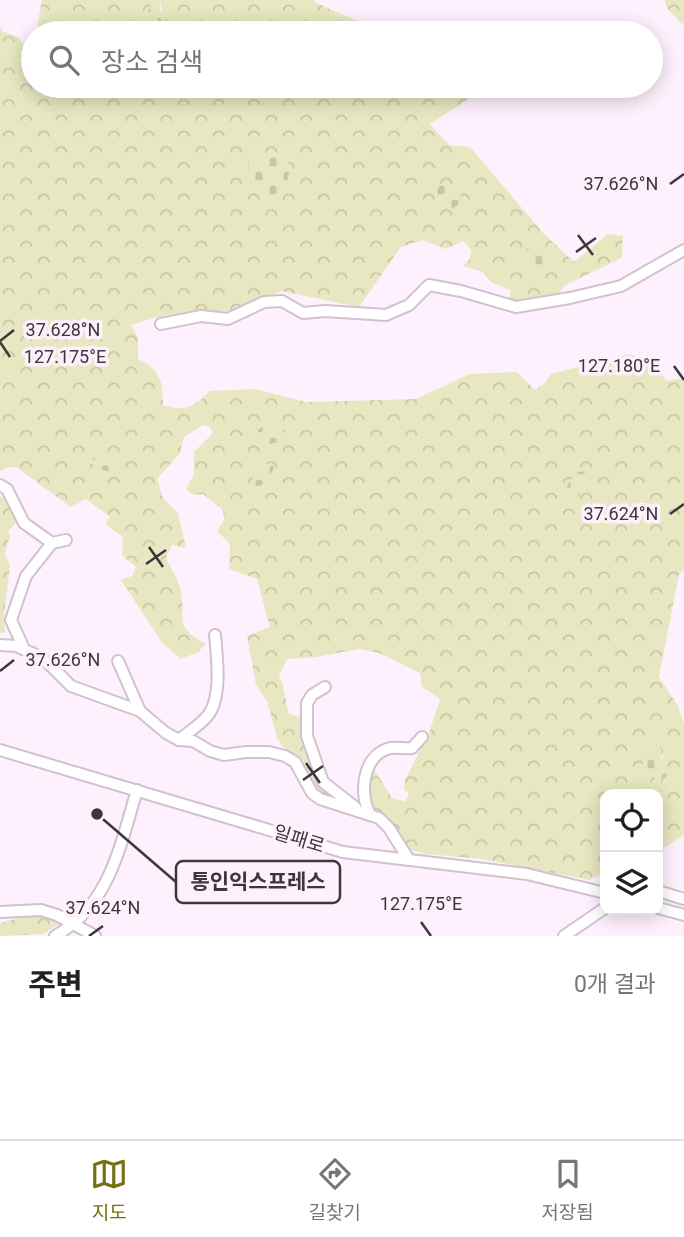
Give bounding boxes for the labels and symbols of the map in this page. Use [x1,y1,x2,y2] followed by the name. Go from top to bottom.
[584,173,658,194] text: 37.626°N
[26,319,100,340] text: 37.628°N
[24,346,106,367] text: 127.175°E
[578,355,660,376] text: 127.180°E
[584,503,658,524] text: 37.624°N
[26,649,100,670] text: 37.626°N
[271,820,327,858] street label: 일패로
[176,861,340,903] callout: 통인익스프레스
[190,870,326,894] text: 통인익스프레스
[380,893,462,914] text: 127.175°E
[66,897,140,918] text: 37.624°N

